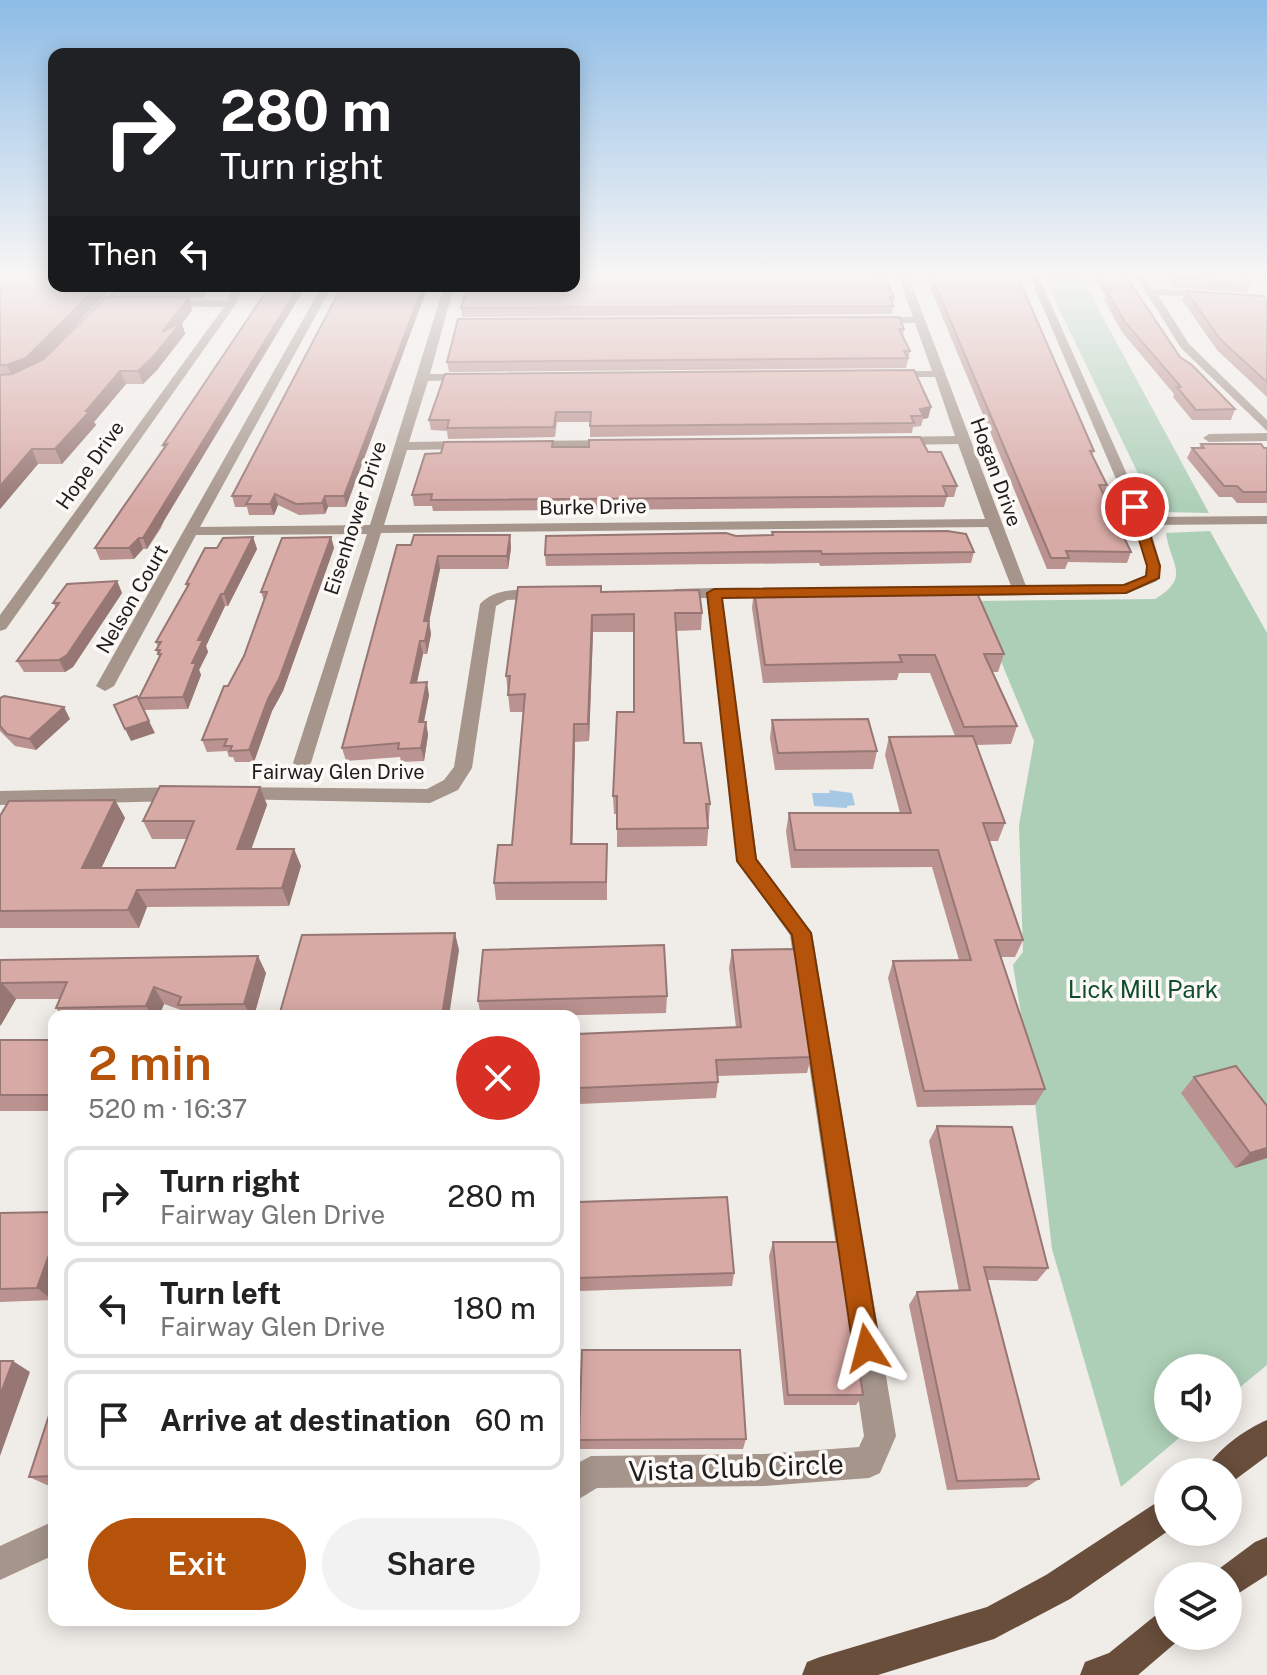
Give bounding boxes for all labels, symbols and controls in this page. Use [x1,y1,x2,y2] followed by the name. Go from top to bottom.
[220,78,392,144] text: 280 m
[88,80,192,184] icon: right
[220,145,383,187] text: Turn right
[173,232,217,276] icon: left
[88,236,157,272] text: Then
[965,414,1027,530] street label: Hogan Drive
[51,416,129,514] street label: Hope Drive
[319,438,391,598] street label: Eisenhower Drive
[1101,473,1169,541] pin
[1113,485,1157,529] icon: arrive
[539,494,647,520] street label: Burke Drive
[91,540,173,658] street label: Nelson Court
[251,760,425,784] street label: Fairway Glen Drive
[1068,975,1218,1003] park label: Lick Mill Park
[88,1034,212,1091] text: 2 min
[456,1036,540,1120] button: close
[88,1093,247,1124] text: 520 m · 16:37
[160,1163,300,1199] text: Turn right
[92,1174,136,1218] icon: right
[447,1178,536,1214] text: 280 m
[160,1199,385,1230] text: Fairway Glen Drive
[160,1275,281,1311] text: Turn left
[92,1286,136,1330] icon: left
[453,1290,536,1326] text: 180 m
[825,1306,909,1390] position arrow
[160,1311,385,1342] text: Fairway Glen Drive
[1154,1354,1242,1650] map controls
[1154,1354,1242,1442] button: sound
[92,1398,136,1442] icon: arrive
[160,1402,451,1438] text: Arrive at destination
[475,1402,545,1438] text: 60 m
[628,1447,844,1487] street label: Vista Club Circle
[1154,1458,1242,1546] button: search
[88,1518,306,1610] button: Exit
[322,1518,540,1610] button: Share
[1154,1562,1242,1650] button: layers

